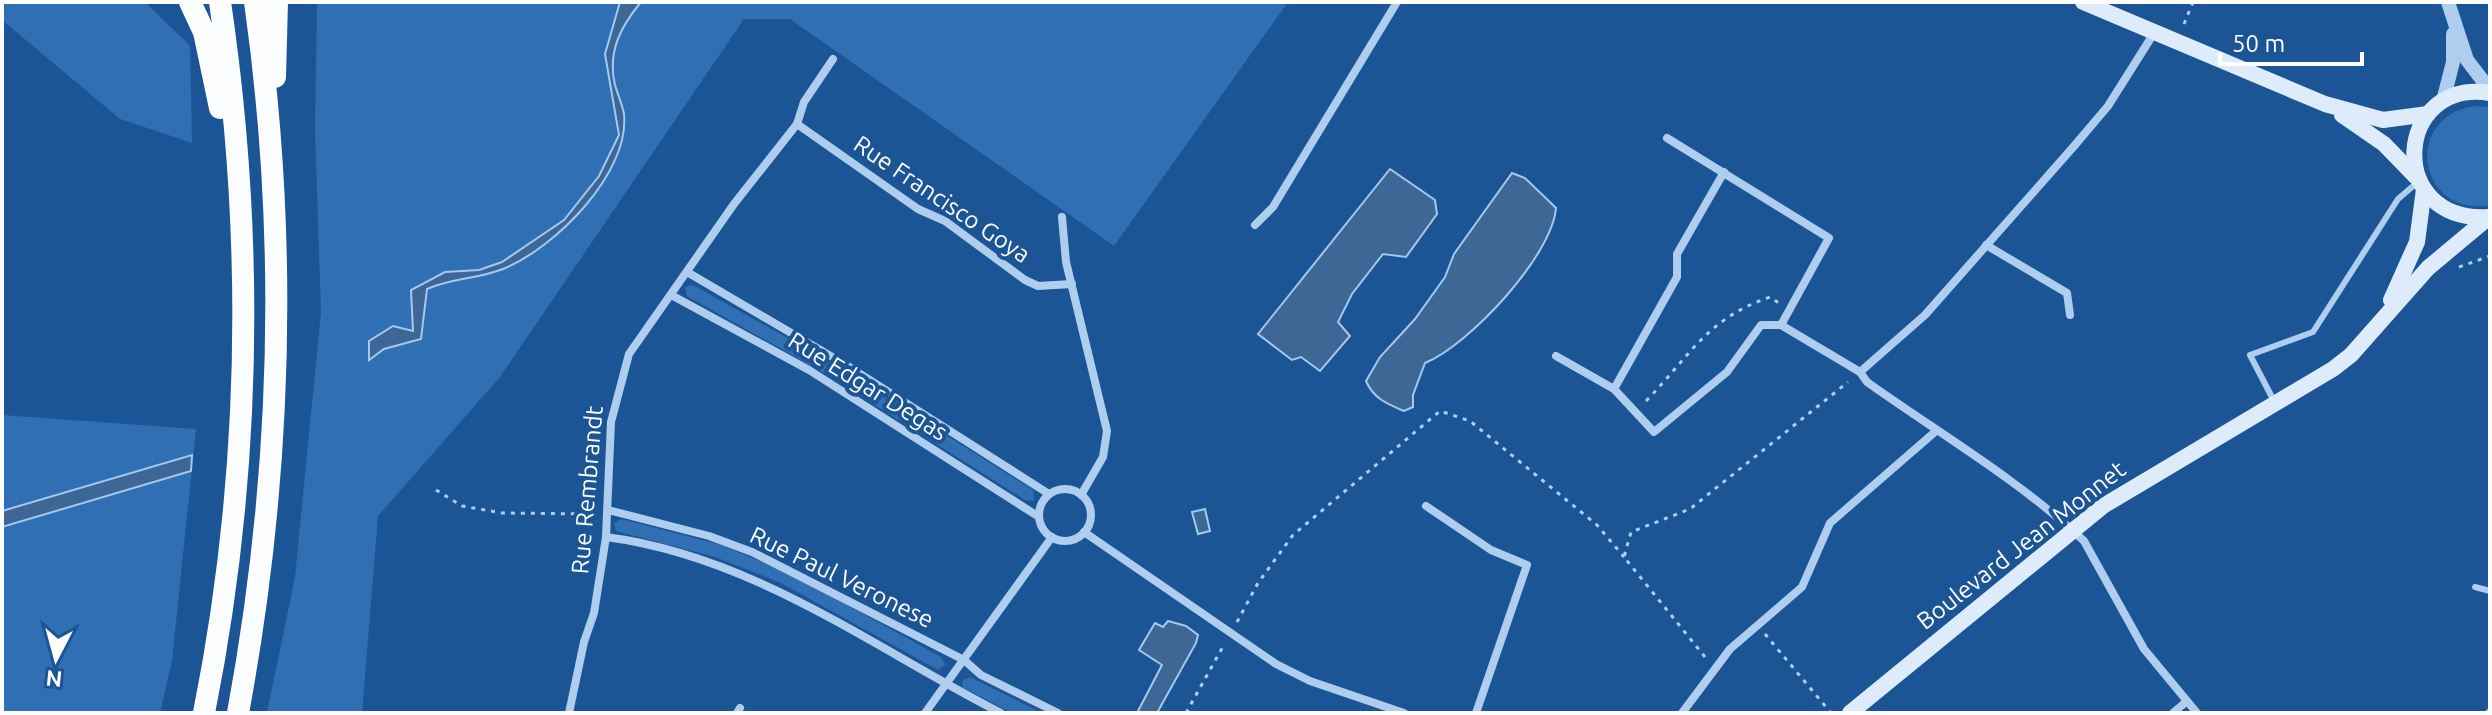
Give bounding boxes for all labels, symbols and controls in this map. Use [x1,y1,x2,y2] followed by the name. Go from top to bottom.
[2220,16,2362,66] scale bar
[2232,30,2285,57] text: 50 m
[849,130,1035,268] street label: Rue Francisco Goya
[784,326,952,446] street label: Rue Edgar Degas
[566,404,608,575] street label: Rue Rembrandt
[1912,455,2131,635] street label: Boulevard Jean Monnet
[746,521,938,633] street label: Rue Paul Veronese
[16,619,96,699] north arrow
[44,666,63,693] text: N

